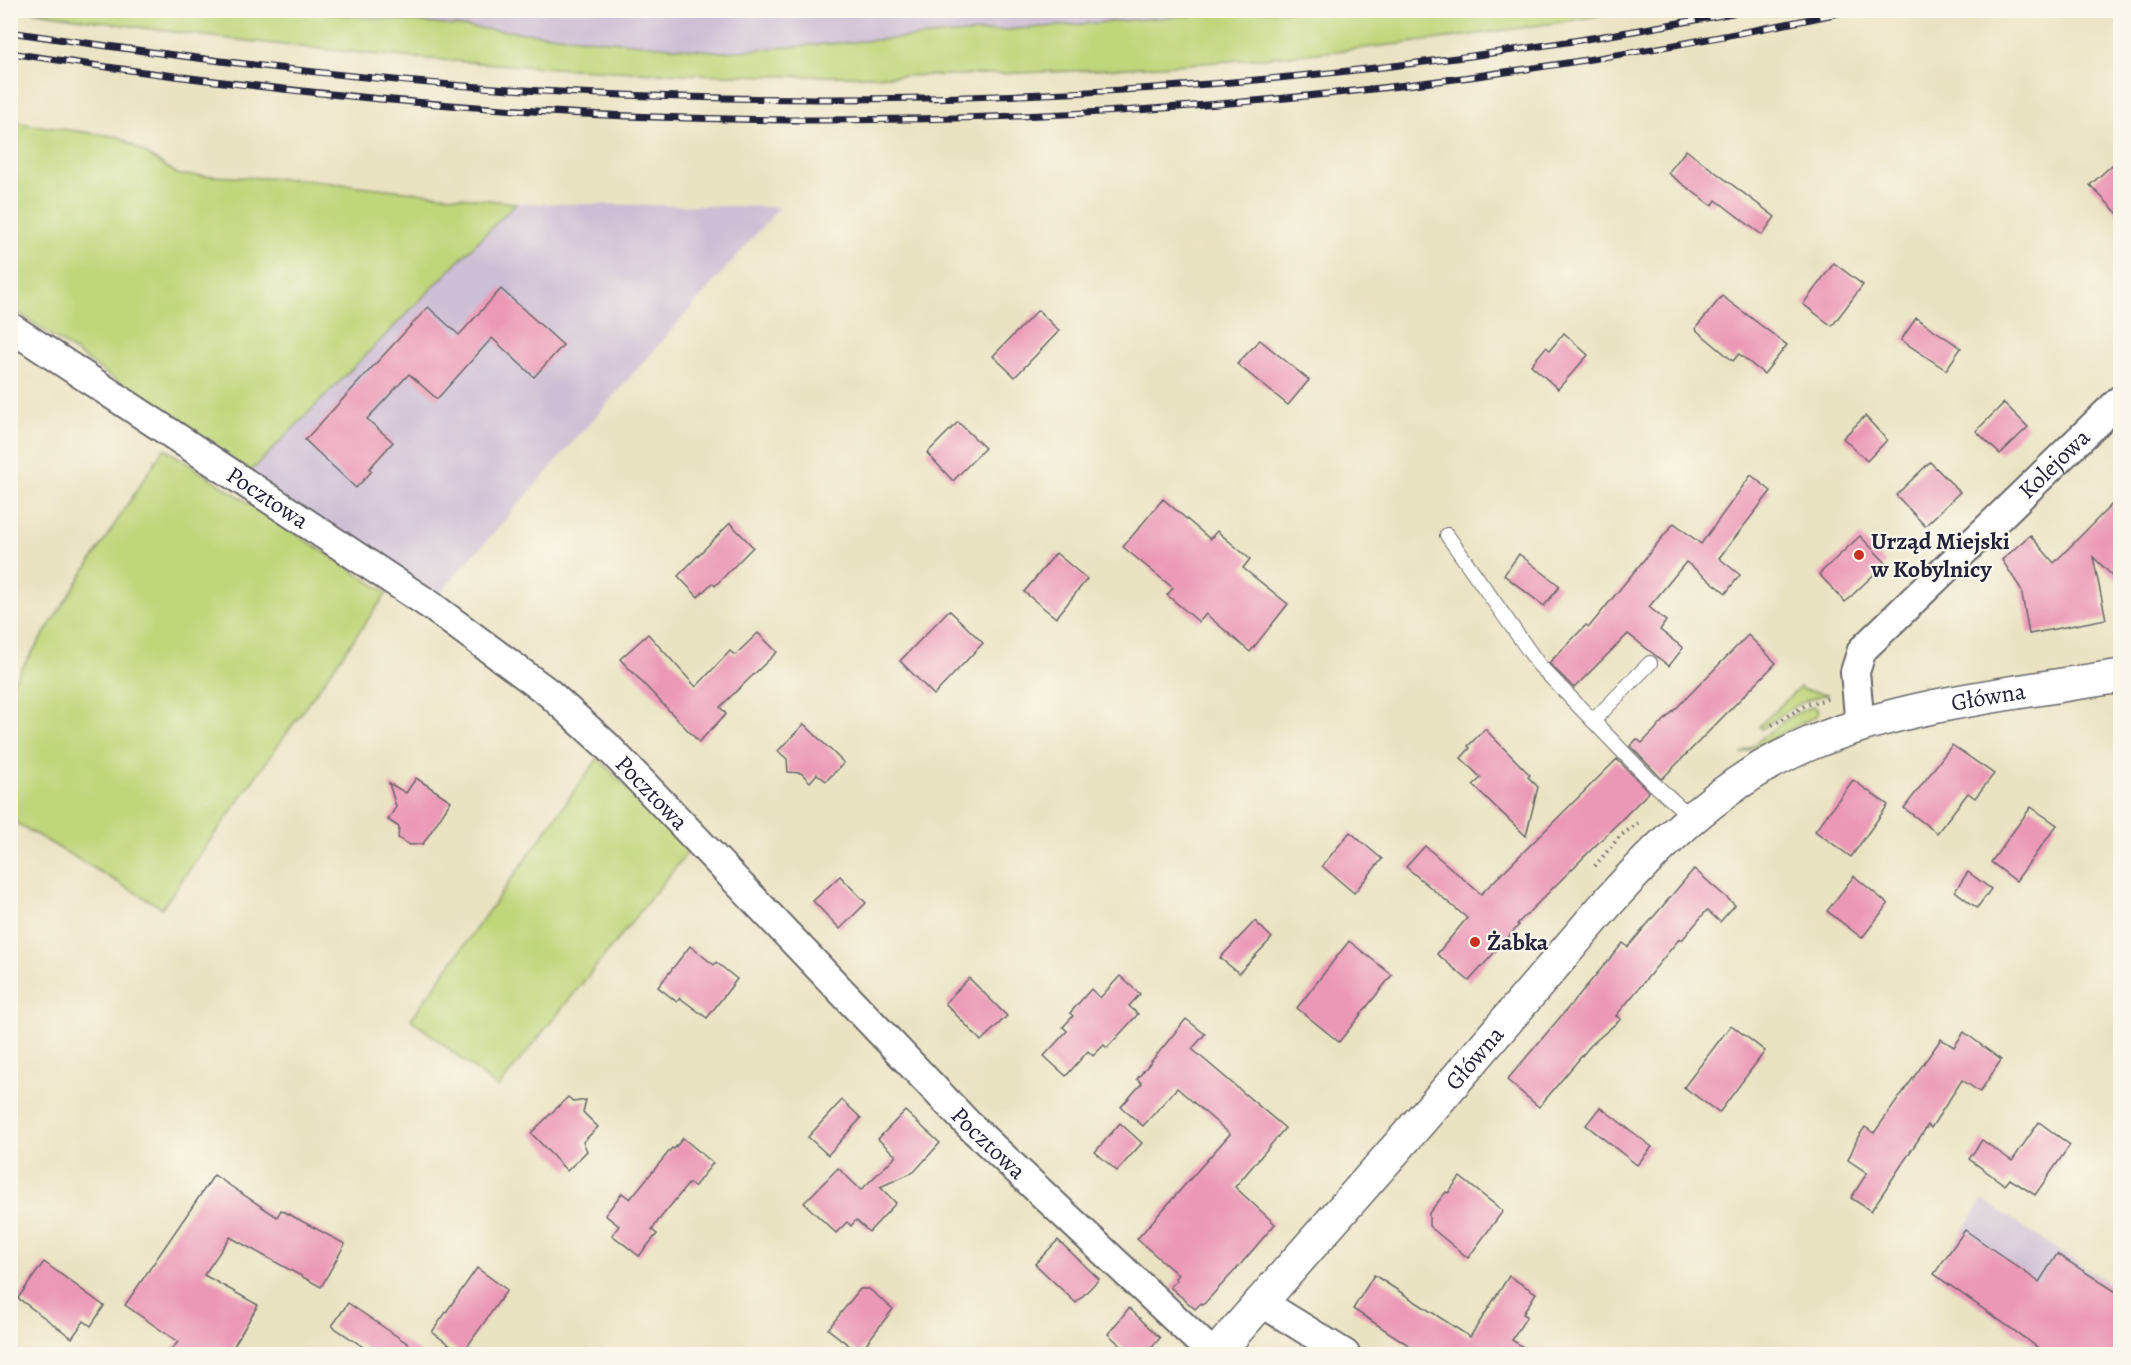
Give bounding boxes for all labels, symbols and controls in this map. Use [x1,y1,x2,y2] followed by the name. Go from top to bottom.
[2011,421,2098,506] street label: Kolejowa
[220,459,316,537] street label: Pocztowa
[1870,525,2010,585] place label: Urząd Miejski w Kobylnicy
[1852,548,1866,562] marker: Urząd Miejski w Kobylnicy
[1948,675,2029,719] street label: Główna
[608,748,696,838] street label: Pocztowa
[1487,926,1549,958] place label: Żabka
[1468,935,1482,949] marker: Żabka
[1438,1018,1512,1097] street label: Główna
[944,1100,1034,1187] street label: Pocztowa

